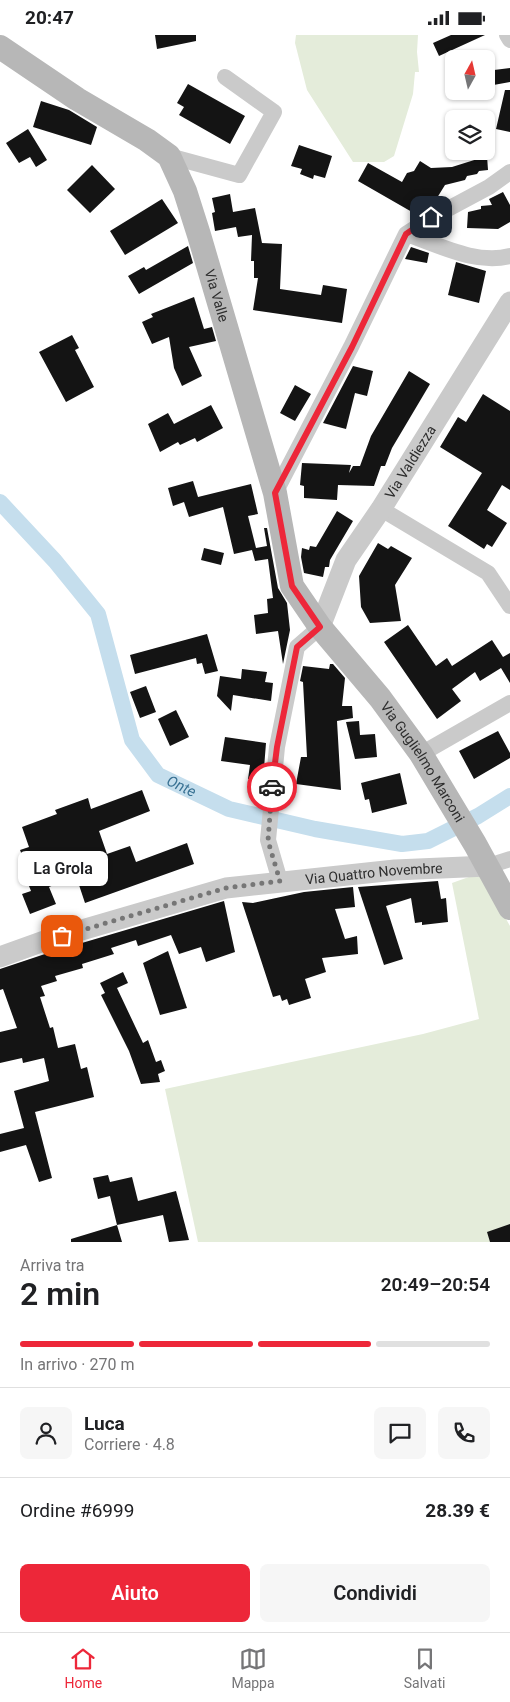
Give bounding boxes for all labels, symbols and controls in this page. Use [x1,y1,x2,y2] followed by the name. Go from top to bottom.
[25,6,74,29] text: 20:47
[445,50,495,100] north arrow
[445,50,495,160] map controls
[445,110,495,160] button: layers
[410,196,452,238] pin
[417,203,445,231] icon: home
[202,267,232,324] street label: Via Valle
[381,422,439,502] street label: Via Valdiezza
[377,699,468,825] street label: Via Guglielmo Marconi
[247,762,297,812] courier
[164,772,199,801] water label: Onte
[258,773,286,801] icon: car
[17,851,107,886] callout: La Grola
[33,859,93,878] text: La Grola
[304,860,443,888] street label: Via Quattro Novembre
[41,915,83,957] pin
[48,922,76,950] icon: bag
[20,1256,85,1275] text: Arriva tra
[381,1273,490,1296] text: 20:49–20:54
[20,1275,100,1313] text: 2 min
[20,1355,134,1374] text: In arrivo · 270 m
[20,1407,72,1459] button: person
[374,1407,426,1459] button: chat
[438,1407,490,1459] button: phone
[84,1412,125,1435] text: Luca
[84,1435,175,1454] text: Corriere · 4.8
[20,1499,134,1522] text: Ordine #6999
[425,1499,490,1522] text: 28.39 €
[20,1564,250,1622] button: Aiuto
[260,1564,490,1622] button: Condividi
[65,1645,102,1691] tab: Home
[231,1645,275,1691] tab: Mappa
[404,1645,445,1691] tab: Salvati

